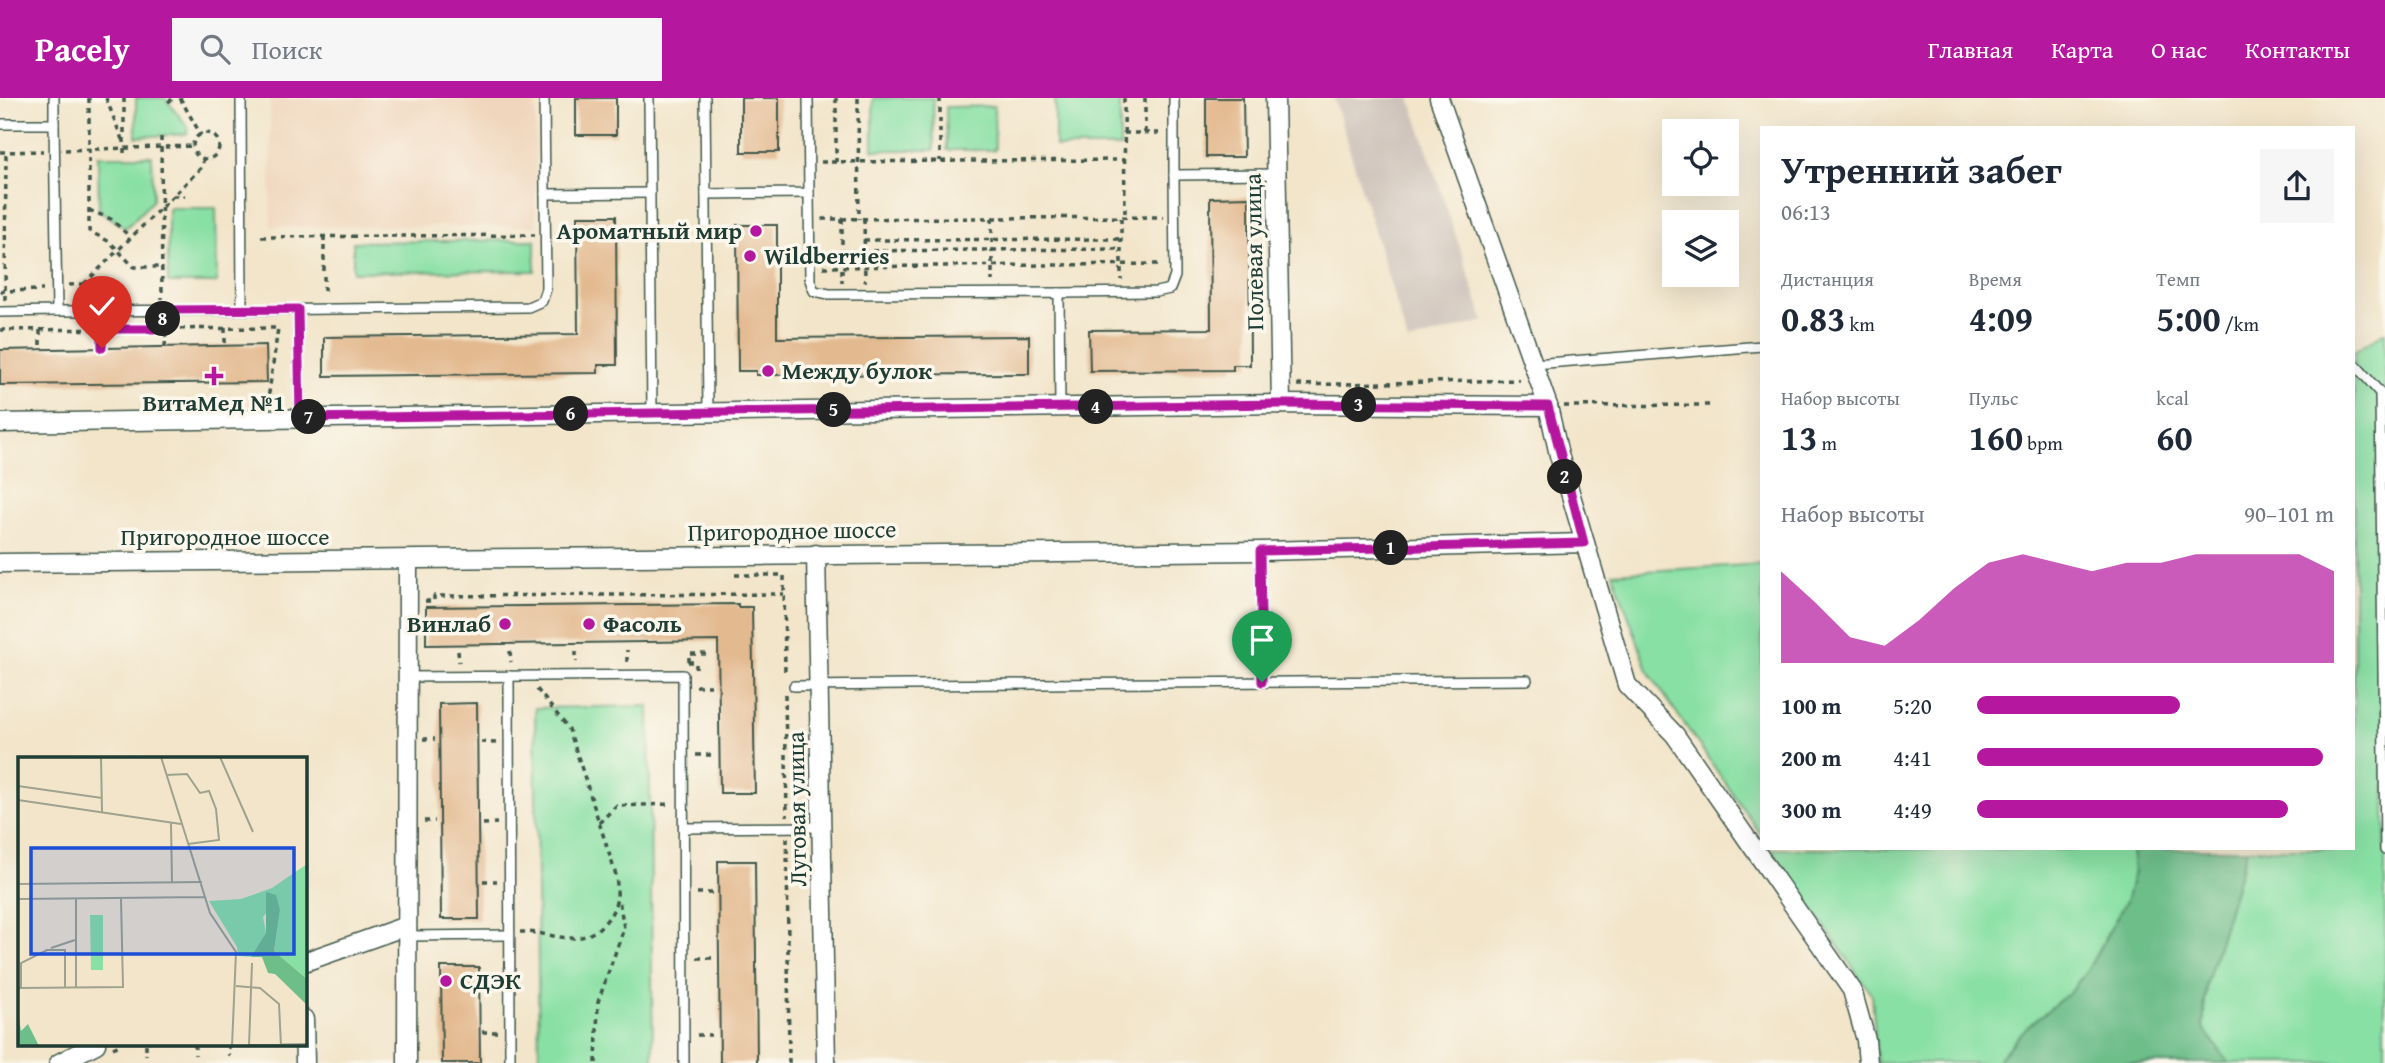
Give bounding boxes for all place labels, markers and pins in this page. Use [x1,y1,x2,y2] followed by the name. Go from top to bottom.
[557,213,742,248] place label: Ароматный мир
[748,223,764,239] marker: Ароматный мир
[764,238,890,273] place label: Wildberries
[742,248,758,264] marker: Wildberries
[72,276,132,348] pin
[146,302,180,336] pin: 8
[782,353,932,388] place label: Между булок
[760,363,776,379] marker: Между булок
[204,366,224,386] marker: ВитаМед №1
[143,385,285,420] place label: ВитаМед №1
[1342,388,1376,422] pin: 3
[1078,390,1114,424] pin: 4
[816,392,852,428] pin: 5
[554,396,588,432] pin: 6
[292,400,326,434] pin: 7
[1548,460,1582,494] pin: 2
[1374,531,1408,566] pin: 1
[407,606,491,641] place label: Винлаб
[603,606,682,641] place label: Фасоль
[1232,610,1292,682] pin
[497,616,513,632] marker: Винлаб
[581,616,597,632] marker: Фасоль
[460,963,521,998] place label: СДЭК
[438,973,454,989] marker: СДЭК

